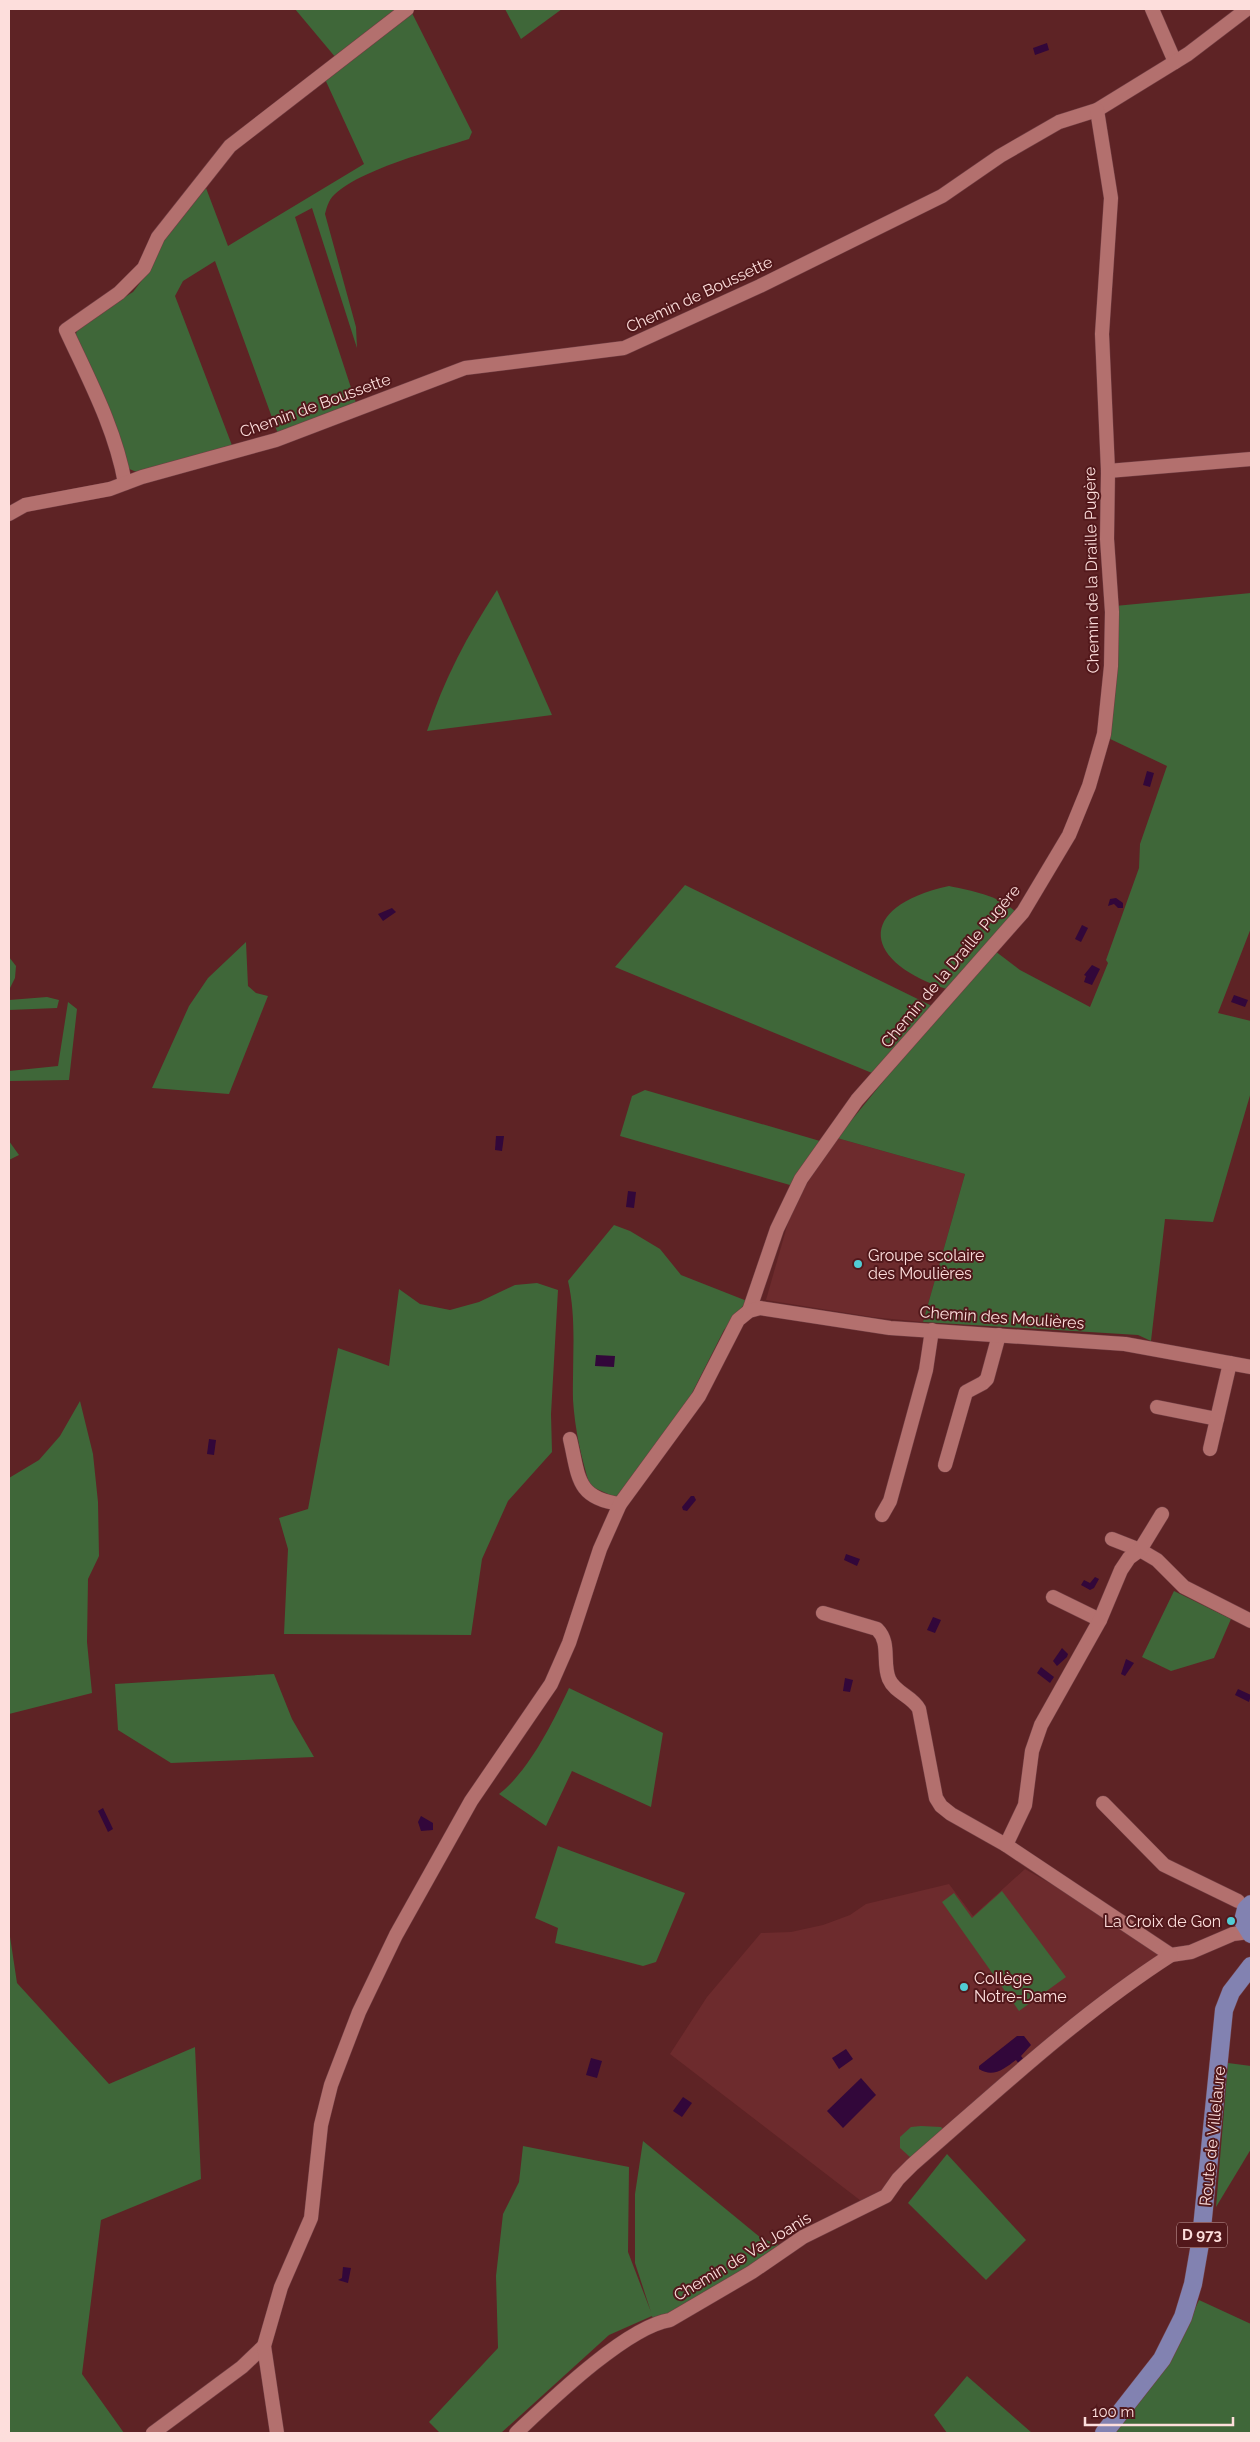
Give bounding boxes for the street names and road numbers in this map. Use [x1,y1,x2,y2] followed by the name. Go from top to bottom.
[623,252,775,337] street label: Chemin de Boussette
[237,369,393,442] street label: Chemin de Boussette
[1080,466,1103,674] street label: Chemin de la Draille Pugère
[877,881,1024,1052] street label: Chemin de la Draille Pugère
[919,1302,1085,1333] street label: Chemin des Moulières
[1196,2065,1229,2207] street label: Route de Villelaure
[670,2208,815,2305] street label: Chemin de Val Joanis
[1177,2222,1227,2248] road number: D 973

